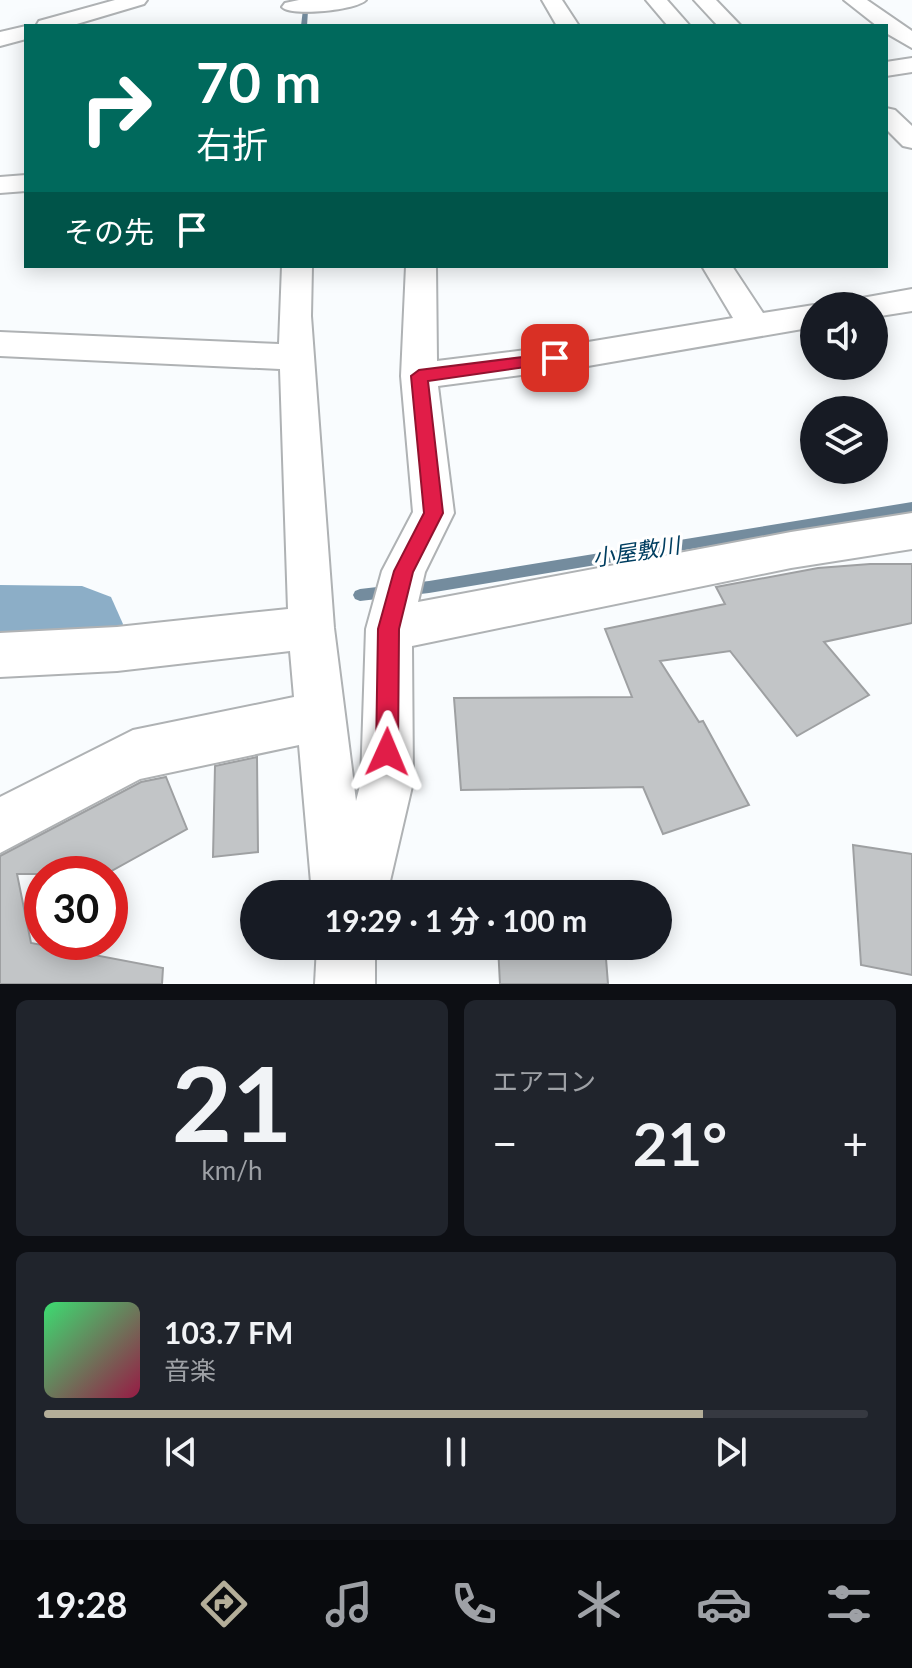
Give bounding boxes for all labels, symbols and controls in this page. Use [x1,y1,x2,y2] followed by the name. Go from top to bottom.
[196,48,321,115] text: 70 m
[64,56,168,160] icon: right
[196,122,268,166] text: 右折
[170,208,214,252] icon: arrive
[64,213,154,249] text: その先
[800,292,888,484] map controls
[800,292,888,380] button: sound
[521,324,589,392] pin
[533,336,577,380] icon: arrive
[800,396,888,484] button: layers
[590,530,684,571] water label: 小屋敷川
[345,710,429,794] position arrow
[24,856,128,960] speed limit sign: 30
[325,902,587,938] text: 19:29 · 1 分 · 100 m
[172,1039,292,1164] text: 21
[492,1065,596,1097] text: エアコン
[633,1107,727,1179] text: 21°
[492,1117,518,1169] text: −
[842,1117,868,1169] text: +
[202,1154,262,1186] text: km/h
[164,1314,293,1350] text: 103.7 FM
[164,1354,216,1386] text: 音楽
[159,1430,203,1474] icon: previous
[434,1430,478,1474] icon: pause
[709,1430,753,1474] icon: next
[196,1576,252,1632] icon: directions
[321,1576,377,1632] icon: music
[446,1576,502,1632] icon: phone
[571,1576,627,1632] icon: climate
[696,1576,752,1632] icon: car
[821,1576,877,1632] icon: filters
[35,1582,127,1626] text: 19:28

